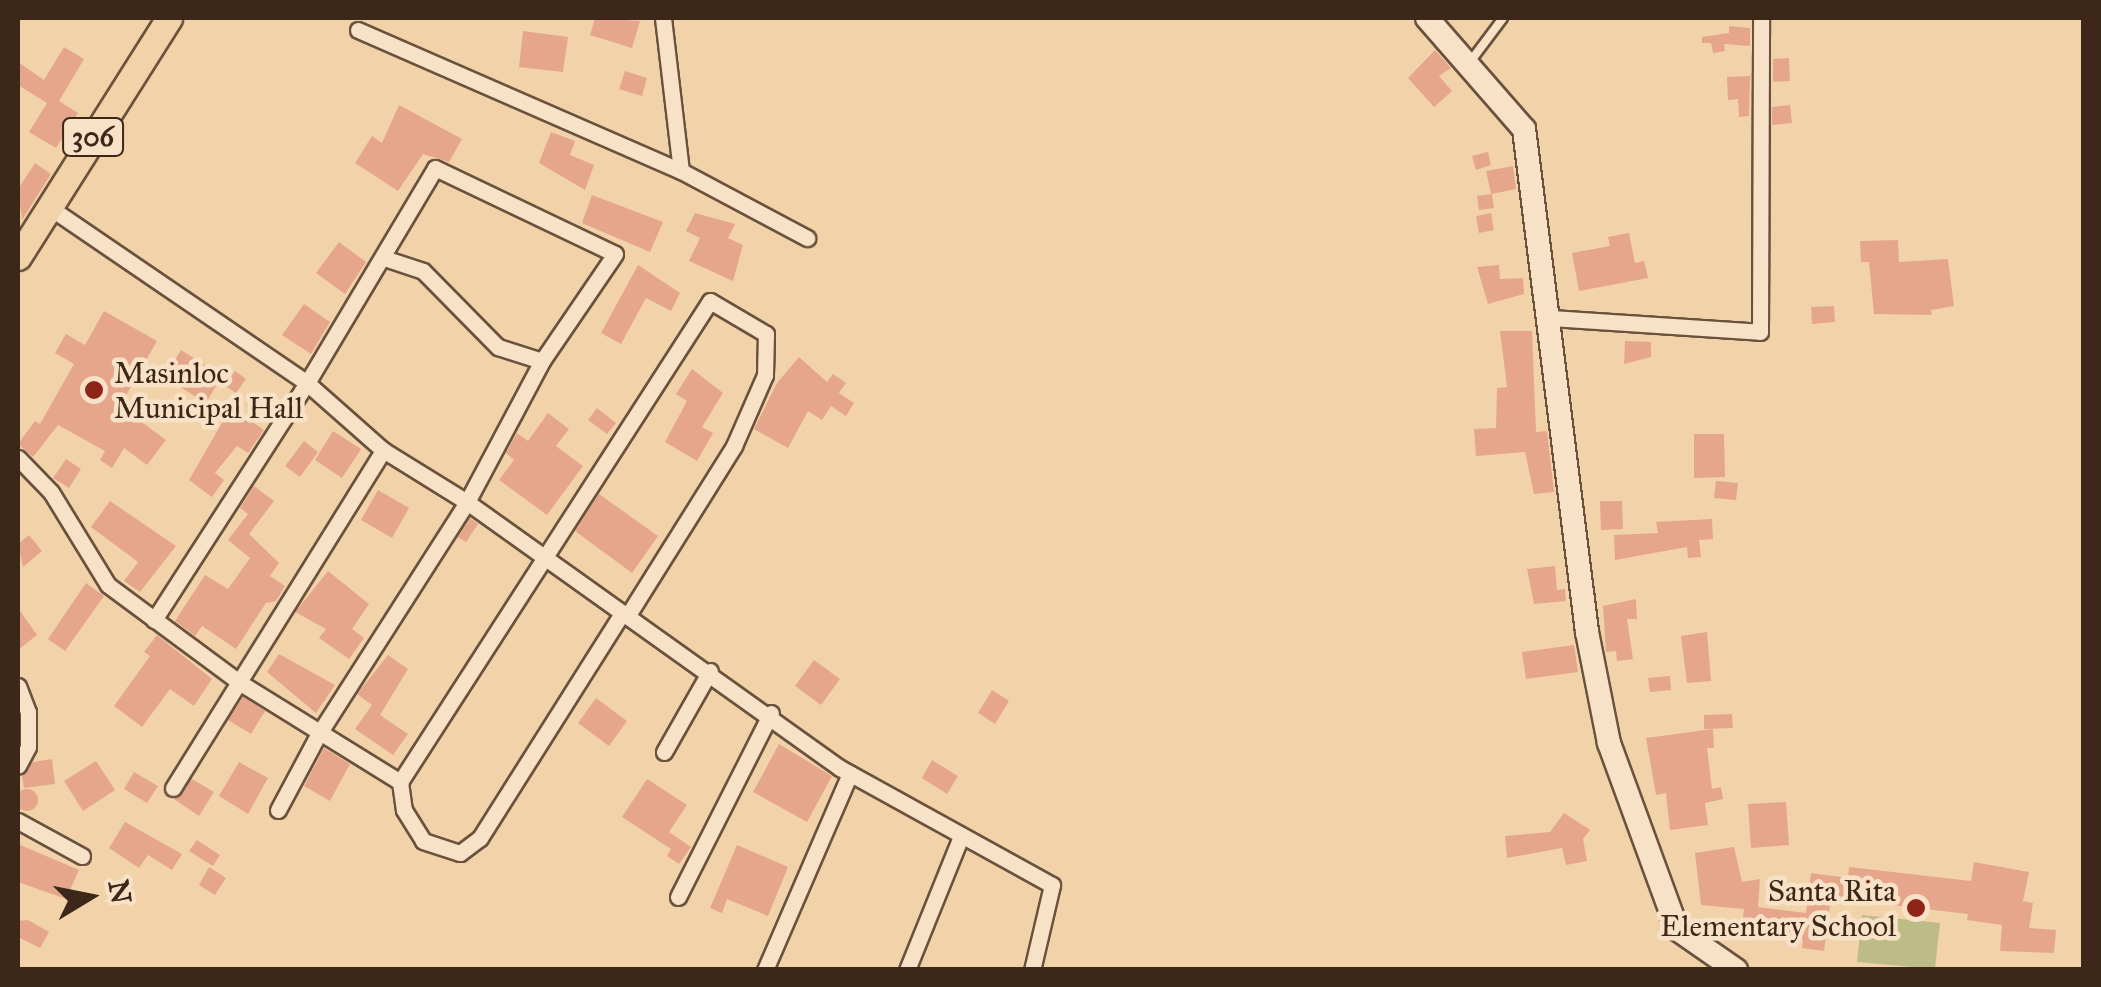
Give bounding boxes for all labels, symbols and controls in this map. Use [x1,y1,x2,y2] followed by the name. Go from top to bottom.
[61,114,126,160] road number: 306
[114,355,303,426] place label: Masinloc Municipal Hall
[83,379,105,401] marker: Masinloc Municipal Hall
[40,847,140,947] north arrow
[1660,873,1896,944] place label: Santa Rita Elementary School
[101,877,139,906] text: N
[1905,897,1927,919] marker: Santa Rita Elementary School

